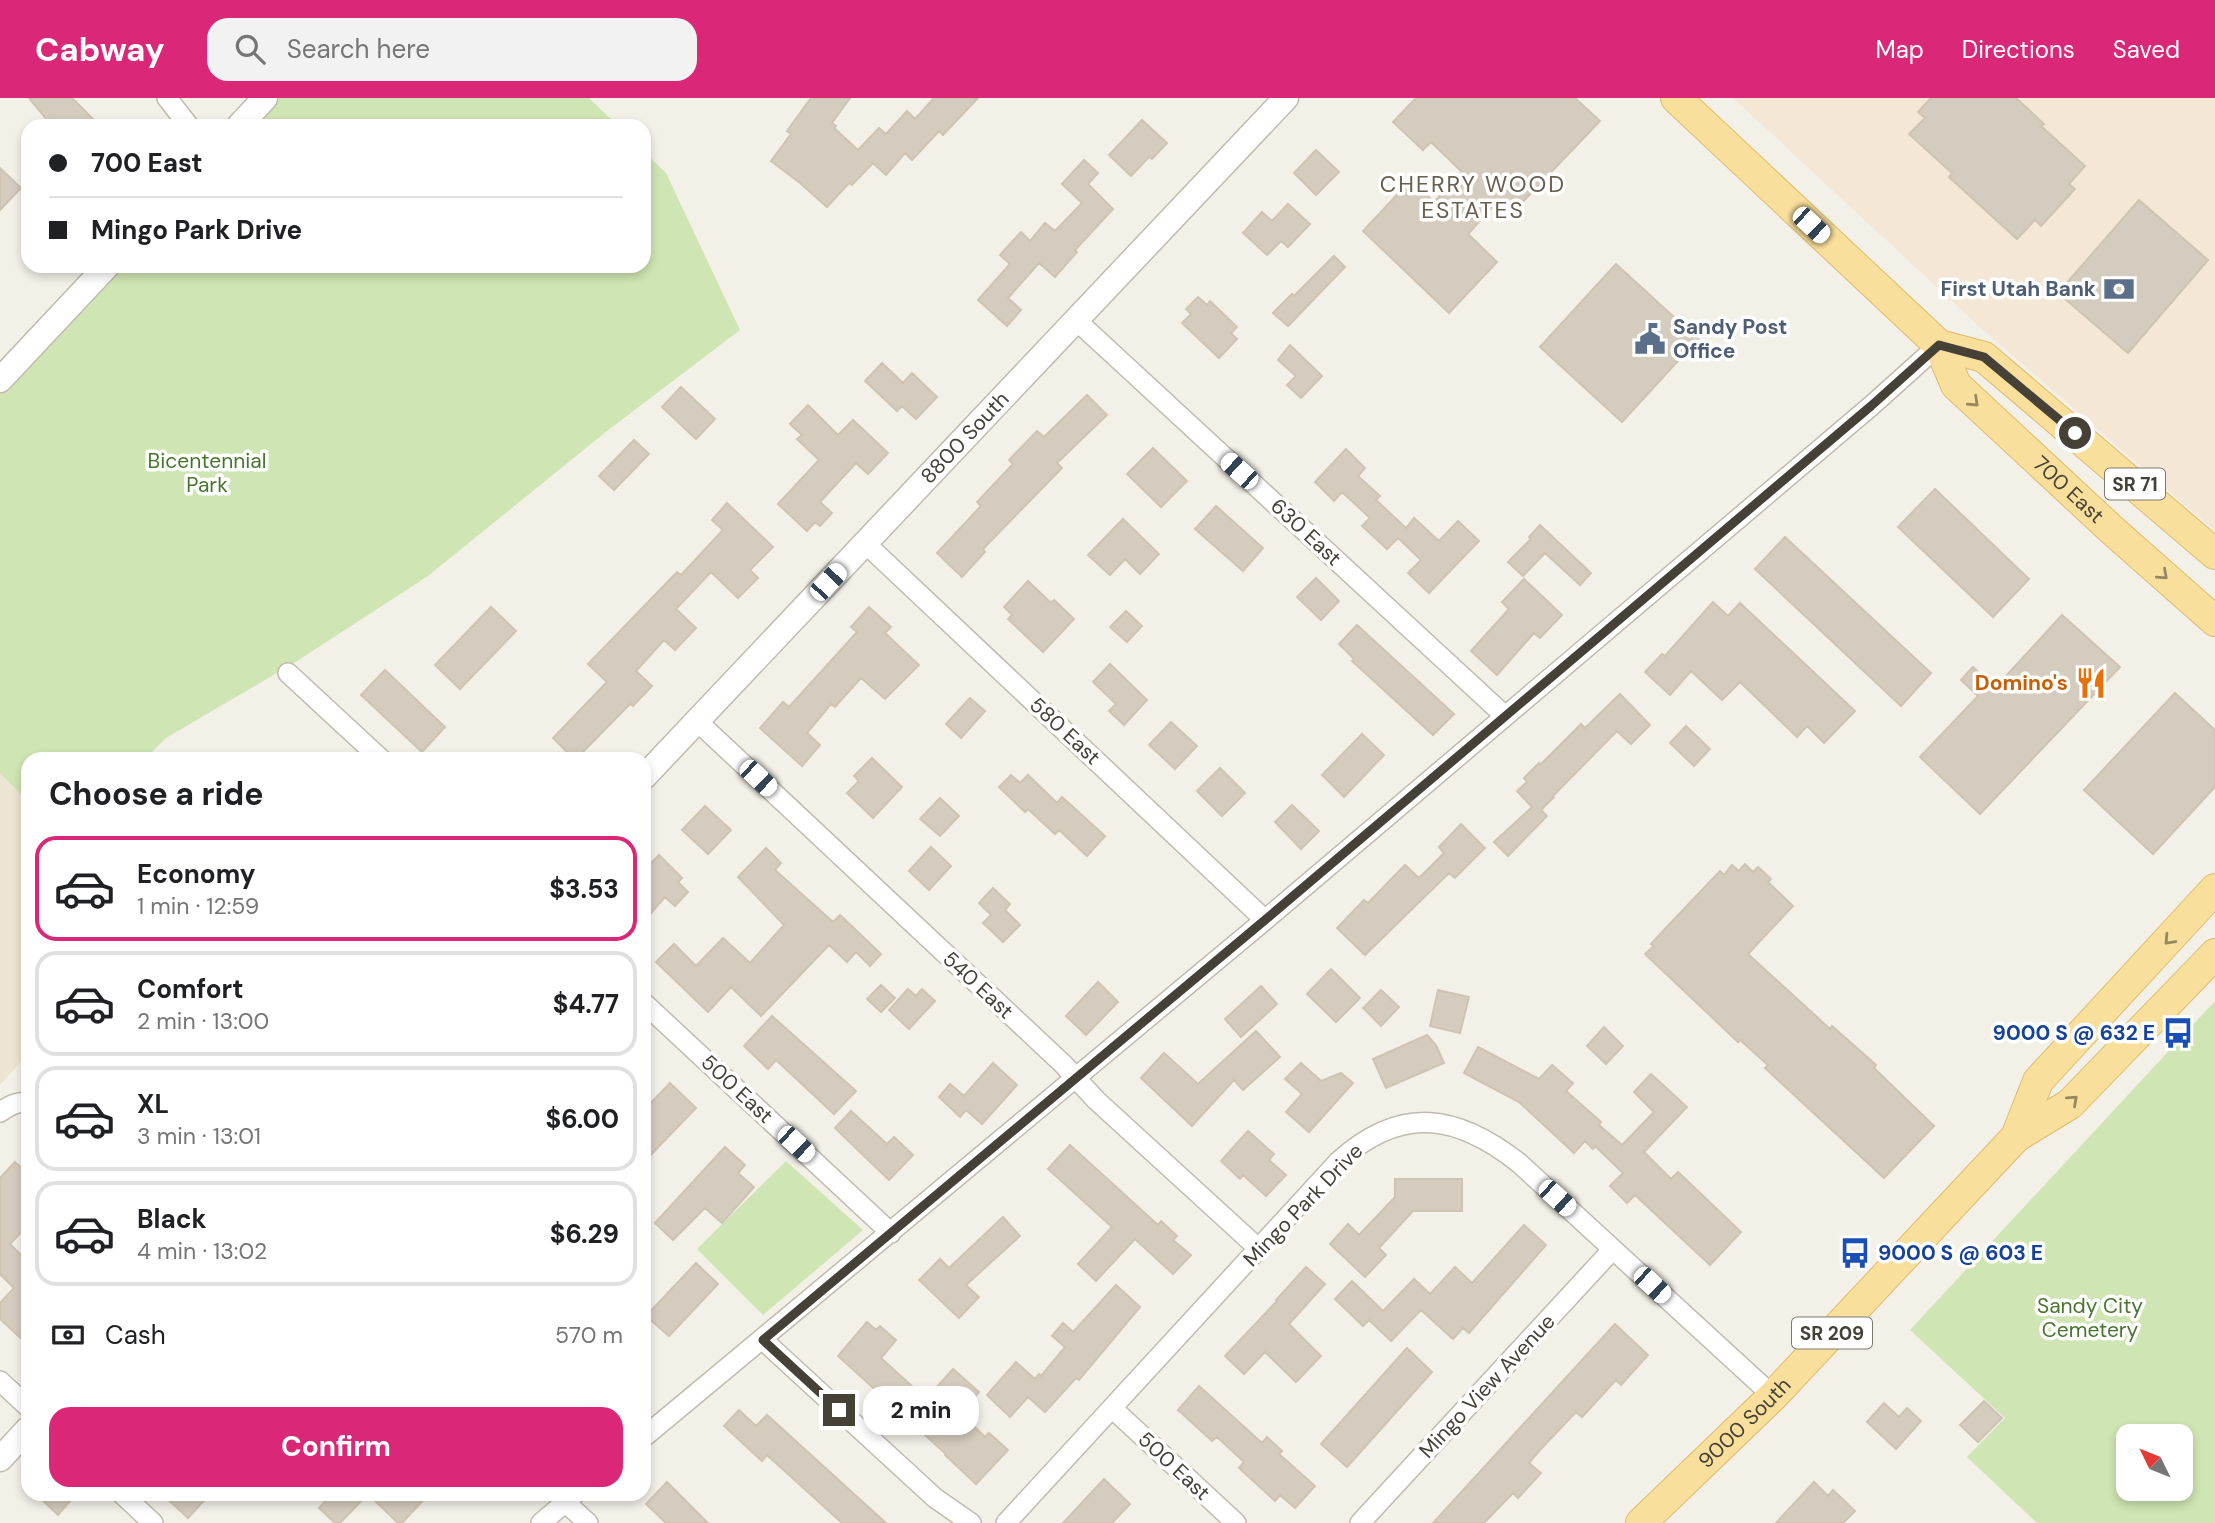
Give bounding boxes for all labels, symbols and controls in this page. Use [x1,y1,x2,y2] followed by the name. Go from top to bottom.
[207,18,697,81] search box
[35,28,165,71] text: Cabway
[231,30,269,68] icon: search
[287,32,430,66] text: Search here
[1876,34,1924,65] text: Map
[1962,34,2075,65] text: Directions
[2113,34,2180,65] text: Saved
[91,146,203,180] text: 700 East
[1380,169,1566,225] district label: CHERRY WOOD ESTATES
[1789,203,1834,247] car
[91,213,302,247] text: Mingo Park Drive
[2102,272,2136,306] bank icon: First Utah Bank
[1941,275,2096,303] place label: First Utah Bank
[1673,313,1787,365] place label: Sandy Post Office
[1633,322,1667,356] public building icon: Sandy Post Office
[915,386,1015,490] street label: 8800 South
[1966,394,1979,406] one-way arrow
[2059,417,2091,449] route start
[148,447,266,499] park label: Bicentennial Park
[1217,449,1262,493] car
[2027,450,2110,530] street label: 700 East
[2105,468,2165,500] road number: SR 71
[1265,492,1347,572] street label: 630 East
[806,559,851,605] car
[2154,567,2167,580] one-way arrow
[2074,666,2108,700] restaurant icon: Domino's
[1975,669,2068,697] place label: Domino's
[1024,691,1106,771] street label: 580 East
[736,756,781,800] car
[49,773,264,815] text: Choose a ride
[53,857,116,920] icon: car
[137,857,255,891] text: Economy
[549,872,619,906] text: $3.53
[137,891,259,921] text: 1 min · 12:59
[2164,932,2177,945] one-way arrow
[937,945,1019,1025] street label: 540 East
[53,972,116,1035] icon: car
[137,972,243,1006] text: Comfort
[553,987,619,1021] text: $4.77
[137,1006,269,1036] text: 2 min · 13:00
[2161,1016,2195,1050] bus stop icon: 9000 S @ 632 E
[1993,1019,2155,1047] place label: 9000 S @ 632 E
[695,1049,779,1129] street label: 500 East
[53,1087,116,1150] icon: car
[137,1087,169,1121] text: XL
[2065,1096,2078,1108] one-way arrow
[546,1102,619,1136] text: $6.00
[137,1121,261,1151] text: 3 min · 13:01
[774,1122,819,1166] car
[1237,1137,1369,1273] street label: Mingo Park Drive
[1535,1176,1580,1220] car
[53,1202,116,1265] icon: car
[137,1202,207,1236] text: Black
[550,1217,619,1251] text: $6.29
[137,1236,267,1266] text: 4 min · 13:02
[1838,1236,1872,1270] bus stop icon: 9000 S @ 603 E
[1878,1239,2043,1267] place label: 9000 S @ 603 E
[1630,1263,1675,1307] car
[2037,1292,2143,1344] park label: Sandy City Cemetery
[1413,1308,1561,1464] street label: Mingo View Avenue
[49,1316,87,1354] icon: cash
[1792,1317,1872,1348] road number: SR 209
[105,1318,166,1352] text: Cash
[555,1320,623,1350] text: 570 m
[1692,1372,1797,1474] street label: 9000 South
[864,1386,979,1434] callout: 2 min
[823,1394,855,1426] route end
[891,1395,951,1425] text: 2 min
[49,1407,623,1487] button: Confirm
[2116,1424,2193,1502] north arrow
[2116,1424,2193,1501] map controls
[1132,1426,1216,1506] street label: 500 East

